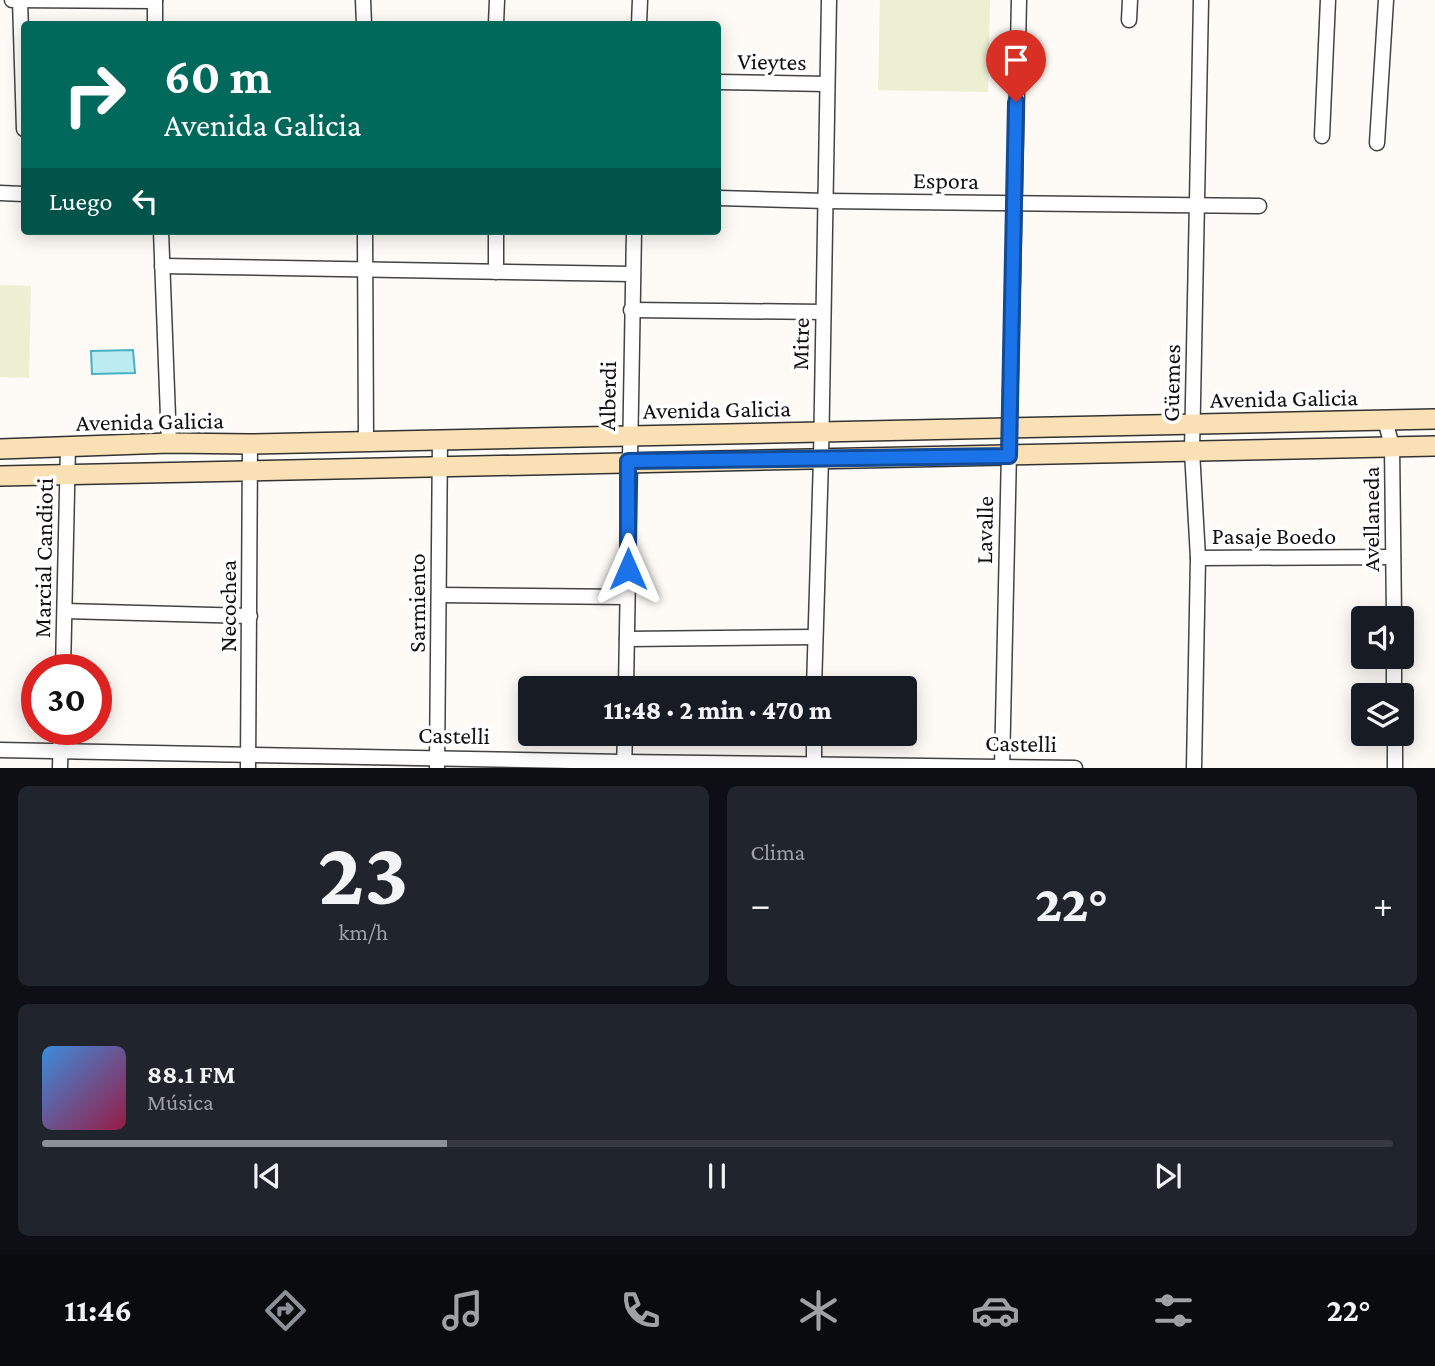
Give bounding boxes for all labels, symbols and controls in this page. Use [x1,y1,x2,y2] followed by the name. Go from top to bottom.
[986,30,1046,102] pin
[997,41,1035,79] icon: arrive
[737,47,807,75] street label: Vieytes
[49,49,140,140] icon: right
[164,49,271,104] text: 60 m
[164,107,362,143] text: Avenida Galicia
[913,166,979,194] street label: Espora
[126,182,164,220] icon: left
[49,187,112,216] text: Luego
[786,317,814,371] street label: Mitre
[1157,344,1185,422] street label: Güemes
[593,361,621,431] street label: Alberdi
[1210,383,1358,413] street label: Avenida Galicia
[643,394,791,424] street label: Avenida Galicia
[76,406,224,436] street label: Avenida Galicia
[1357,466,1384,572] street label: Avellaneda
[28,478,58,638] street label: Marcial Candioti
[970,496,998,564] street label: Lavalle
[1212,522,1336,549] street label: Pasaje Boedo
[591,532,665,606] position arrow
[403,553,430,653] street label: Sarmiento
[214,560,241,652] street label: Necochea
[1351,606,1414,746] map controls
[1351,606,1414,669] button: sound
[21,654,112,745] speed limit sign: 30
[1351,683,1414,746] button: layers
[603,696,832,725] text: 11:48 · 2 min · 470 m
[418,721,490,749] street label: Castelli
[985,729,1057,757] street label: Castelli
[318,822,409,924] text: 23
[751,839,805,865] text: Clima
[1035,874,1109,932] text: 22°
[751,883,771,925] text: −
[1373,883,1393,925] text: +
[338,919,388,945] text: km/h
[147,1060,235,1089] text: 88.1 FM
[147,1089,214,1115] text: Música
[248,1157,286,1195] icon: previous
[698,1157,736,1195] icon: pause
[1149,1157,1187,1195] icon: next
[261,1286,310,1335] icon: directions
[438,1286,487,1335] icon: music
[616,1286,665,1335] icon: phone
[794,1286,843,1335] icon: climate
[971,1286,1020,1335] icon: car
[1149,1286,1198,1335] icon: filters
[64,1292,132,1328] text: 11:46
[1327,1292,1371,1328] text: 22°

